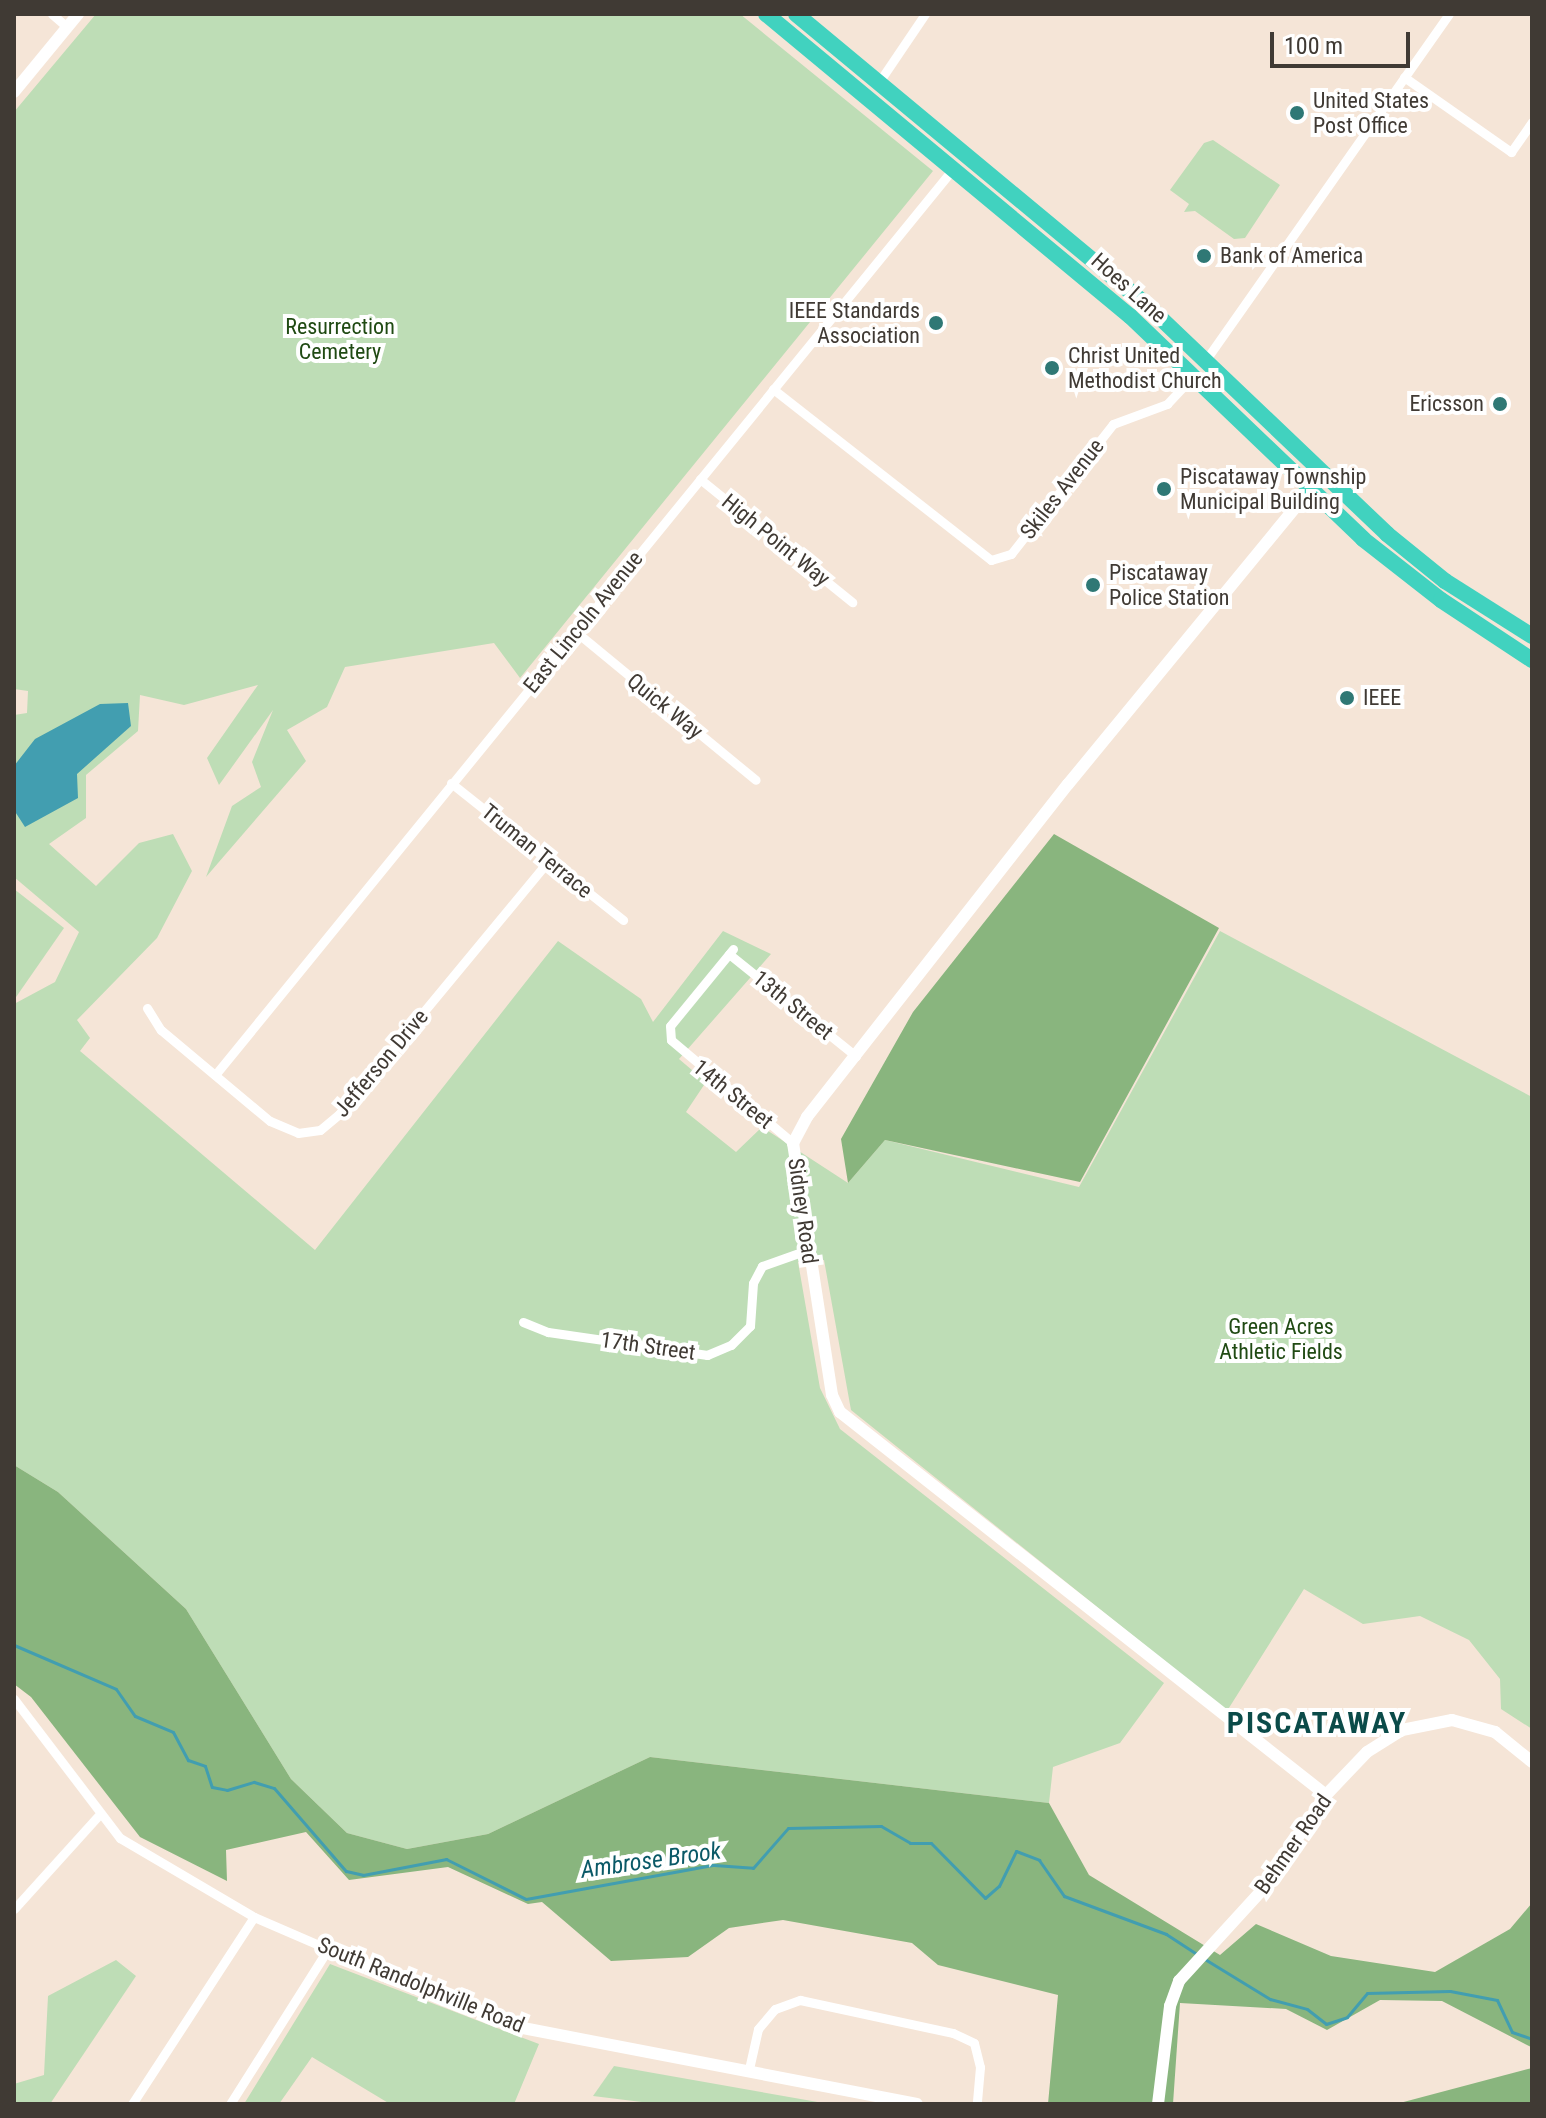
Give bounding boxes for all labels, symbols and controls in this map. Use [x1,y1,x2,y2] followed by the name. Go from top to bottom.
[1274,16,1414,66] scale bar
[1284,32,1343,60] text: 100 m
[1313,87,1429,138] place label: United States Post Office
[1288,104,1306,122] marker: United States Post Office
[1220,243,1363,269] place label: Bank of America
[1086,247,1172,329] street label: Hoes Lane
[1195,247,1213,265] marker: Bank of America
[789,297,920,348] place label: IEEE Standards Association
[285,313,395,364] park label: Resurrection Cemetery
[927,314,945,332] marker: IEEE Standards Association
[1068,342,1222,394] place label: Christ United Methodist Church
[1043,359,1061,377] marker: Christ United Methodist Church
[1409,391,1484,417] place label: Ericsson
[1491,395,1509,413] marker: Ericsson
[1015,434,1109,544] street label: Skiles Avenue
[1180,463,1367,514] place label: Piscataway Township Municipal Building
[1155,480,1173,498] marker: Piscataway Township Municipal Building
[717,488,835,592] street label: High Point Way
[518,546,648,698] street label: East Lincoln Avenue
[1109,559,1229,610] place label: Piscataway Police Station
[1084,576,1102,594] marker: Piscataway Police Station
[622,667,708,745] street label: Quick Way
[1363,685,1401,711] place label: IEEE
[1338,689,1356,707] marker: IEEE
[476,798,598,904] street label: Truman Terrace
[748,965,838,1045] street label: 13th Street
[328,1004,434,1122] street label: Jefferson Drive
[688,1054,778,1134] street label: 14th Street
[783,1156,823,1266] street label: Sidney Road
[1219,1313,1343,1364] park label: Green Acres Athletic Fields
[599,1326,697,1366] street label: 17th Street
[1227,1705,1407,1741] district label: PISCATAWAY
[1249,1789,1337,1899] street label: Behmer Road
[579,1837,723,1885] water label: Ambrose Brook
[314,1931,528,2039] street label: South Randolphville Road

